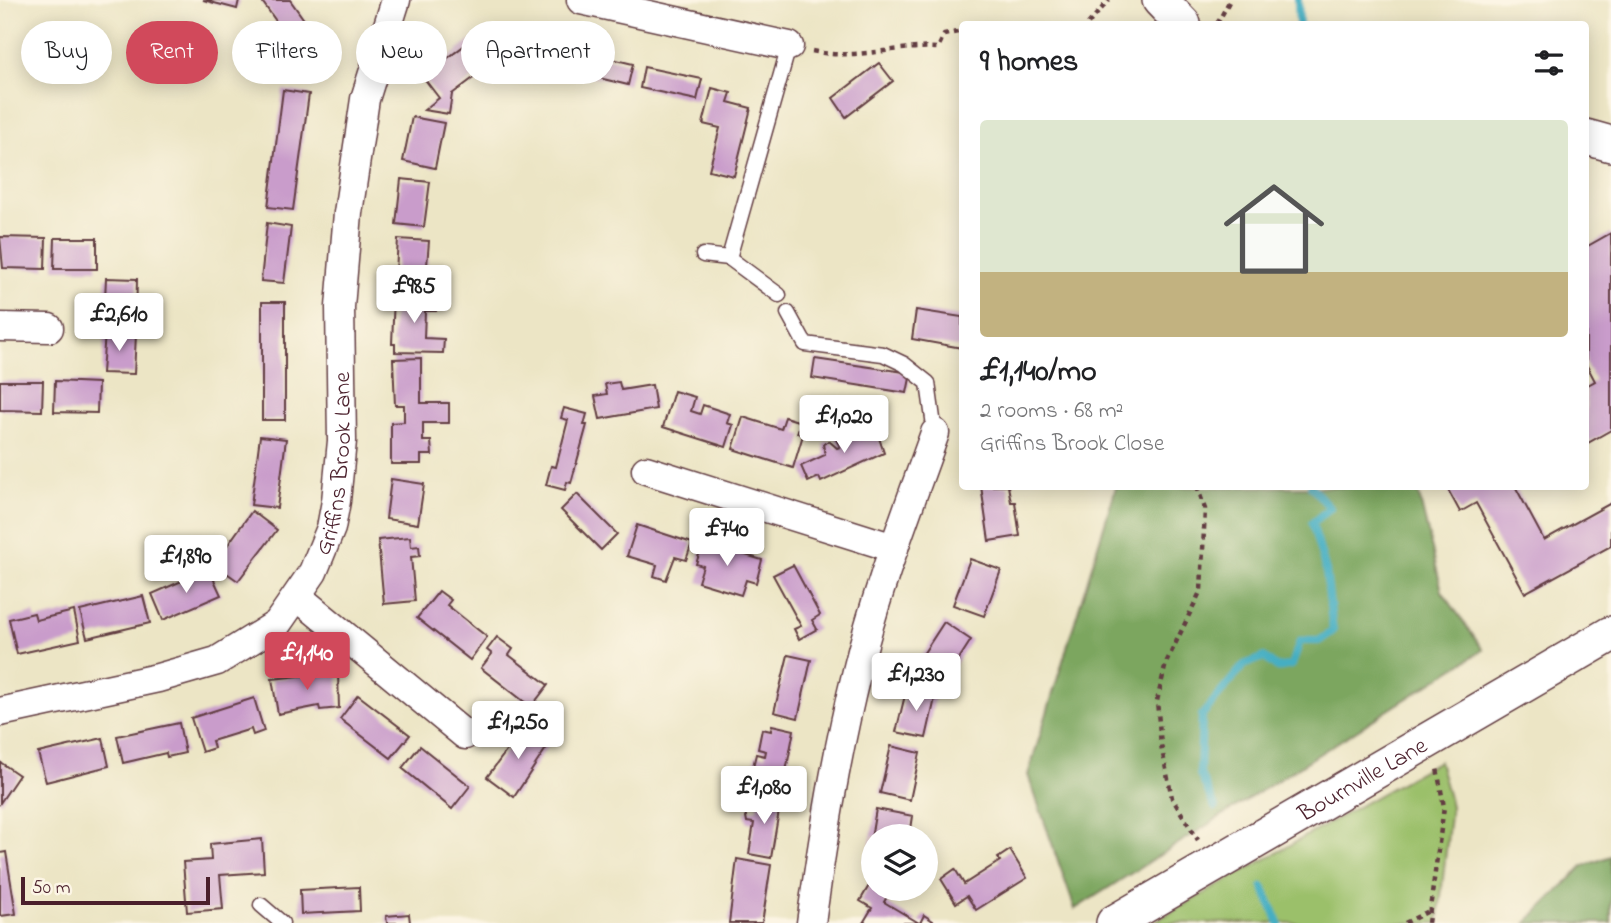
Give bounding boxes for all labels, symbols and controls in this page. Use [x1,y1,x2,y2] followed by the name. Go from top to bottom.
[21,21,112,84] chip: Buy
[126,21,218,84] chip: Rent
[232,21,342,84] chip: Filters
[356,21,447,84] chip: New
[461,21,615,84] chip: Apartment
[980,41,1078,85] text: 9 homes
[1530,44,1568,82] icon: filters
[1211,166,1337,292] icon: home
[373,266,455,325] pin: £985
[392,271,436,304] text: £985
[62,294,176,353] pin: £2,610
[90,299,148,332] text: £2,610
[980,351,1097,395] text: £1,140/mo
[307,371,362,561] street label: Griffins Brook Lane
[980,395,1123,428] text: 2 rooms · 68 m²
[787,396,901,455] pin: £1,020
[815,401,873,434] text: £1,020
[980,428,1164,461] text: Griffins Brook Close
[686,508,768,568] pin: £740
[705,514,749,547] text: £740
[129,536,243,595] pin: £1,890
[160,541,212,574] text: £1,890
[250,632,364,692] pin: £1,140
[281,638,333,671] text: £1,140
[859,654,973,713] pin: £1,230
[888,659,944,692] text: £1,230
[461,702,575,761] pin: £1,250
[488,707,548,740] text: £1,250
[1291,729,1435,833] street label: Bournville Lane
[707,766,821,826] pin: £1,080
[737,772,791,805] text: £1,080
[861,824,938,901] map controls
[861,824,938,901] button: layers
[21,874,210,906] scale bar
[32,875,71,902] text: 50 m

